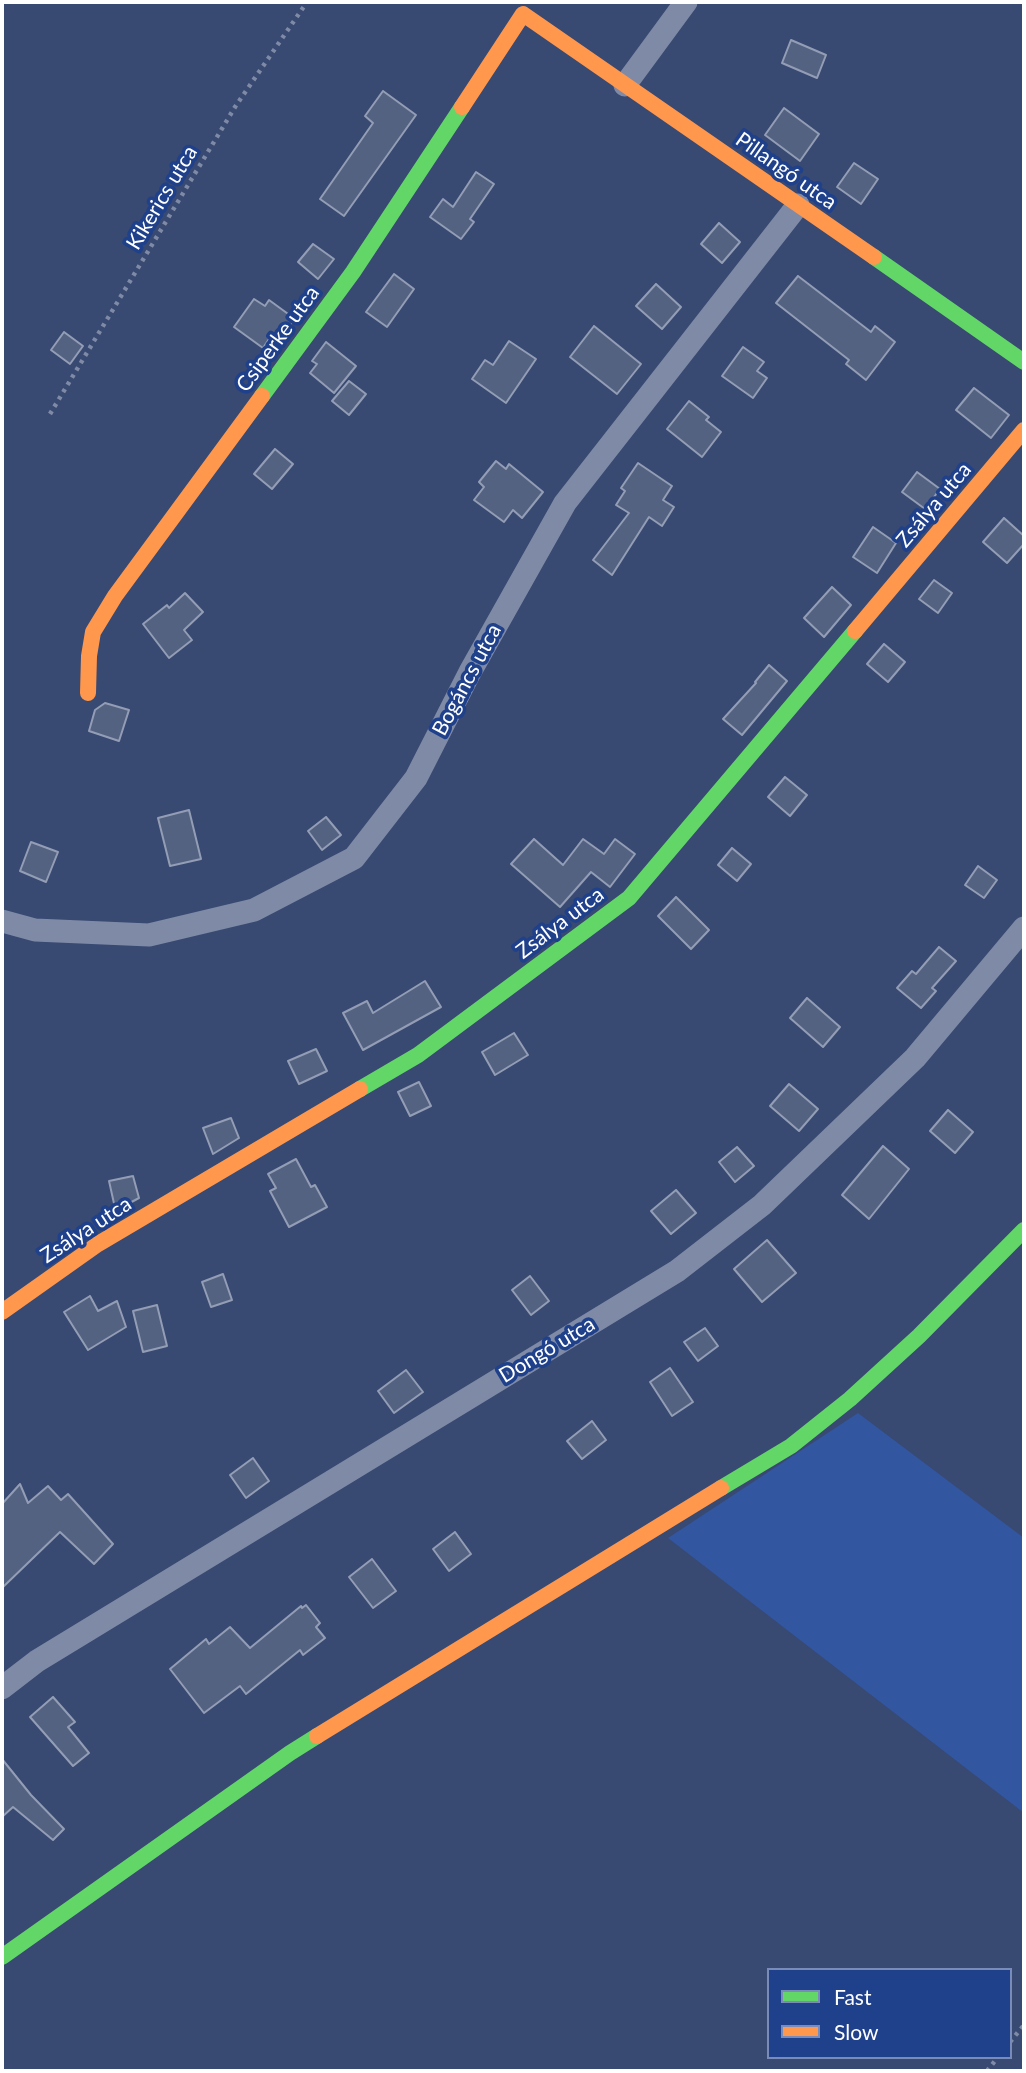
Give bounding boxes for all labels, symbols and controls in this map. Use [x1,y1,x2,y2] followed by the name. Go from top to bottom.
[731,127,841,215] street label: Pillangó utca
[121,141,203,255] street label: Kikerics utca
[231,281,325,397] street label: Csiperke utca
[891,457,977,553] street label: Zsálya utca
[427,620,507,740] street label: Bogáncs utca
[511,882,609,964] street label: Zsálya utca
[36,1191,136,1269] street label: Zsálya utca
[495,1312,599,1388] street label: Dongó utca
[767,1968,1012,2059] legend
[834,1984,871,2009] text: Fast
[834,2019,878,2044] text: Slow

